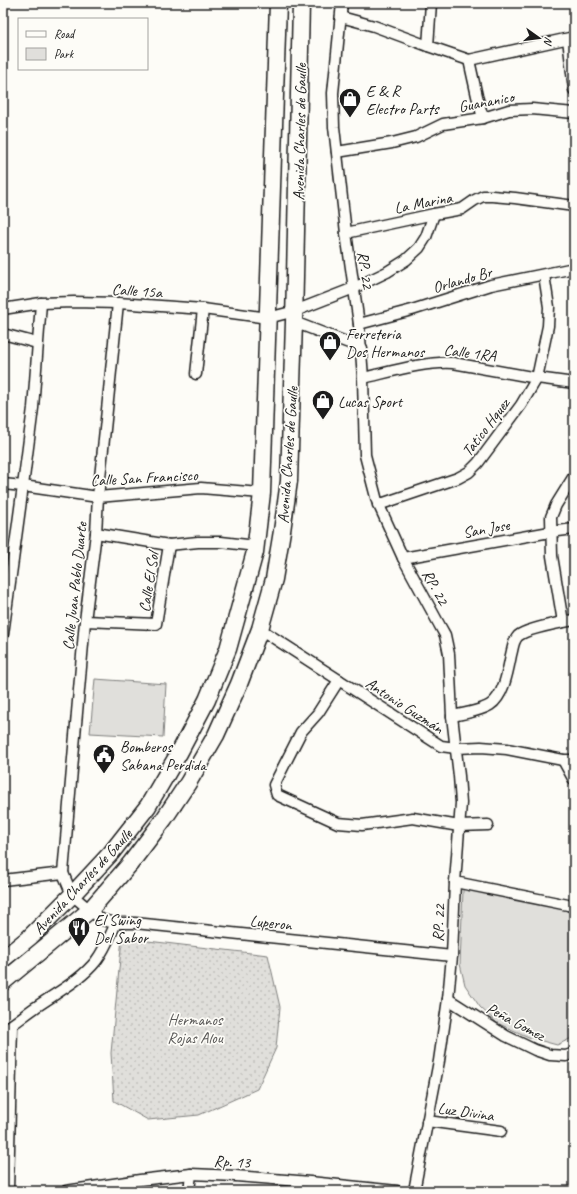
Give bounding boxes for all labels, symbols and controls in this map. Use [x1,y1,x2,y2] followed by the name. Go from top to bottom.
[18,18,148,70] legend
[519,18,559,58] north arrow
[54,26,76,42] text: Road
[541,35,556,48] text: N
[54,46,75,62] text: Park
[289,62,311,201] street label: Avenida Charles de Gaulle
[366,81,440,119] place label: E & R Electro Parts
[337,86,363,119] shop icon: E & R Electro Parts
[457,86,518,117] street label: Guananico
[393,187,455,218] street label: La Marina
[352,250,378,292] street label: RP. 22
[430,262,495,298] street label: Orlando Br
[111,279,164,303] street label: Calle 15a
[346,324,426,362] place label: Ferreteria Dos Hermanos
[317,329,343,362] shop icon: Ferreteria Dos Hermanos
[443,340,498,366] street label: Calle 1RA
[273,384,303,524] street label: Avenida Charles de Gaulle
[310,388,336,421] shop icon: Lucas Sport
[338,392,404,412] place label: Lucas Sport
[457,393,515,461] street label: Tatico Hquez
[90,465,199,491] street label: Calle San Francisco
[461,515,513,543] street label: San Jose
[58,519,92,651] street label: Calle Juan Pablo Duarte
[134,548,164,613] street label: Calle El Sol
[417,566,454,610] street label: RP. 22
[362,673,448,739] street label: Antonio Guzmán
[120,737,207,775] place label: Bomberos Sabana Perdida
[91,742,117,775] public building icon: Bomberos Sabana Perdida
[29,823,138,939] street label: Avenida Charles de Gaulle
[428,902,450,942] street label: RP. 22
[94,910,149,948] place label: El Swing Del Sabor
[249,911,294,935] street label: Luperon
[66,915,92,948] restaurant icon: El Swing Del Sabor
[483,998,550,1046] street label: Peña Gomez
[167,1010,224,1048] park label: Hermanos Rojas Alou
[437,1098,496,1126] street label: Luz Divina
[213,1151,252,1173] street label: Rp. 13

